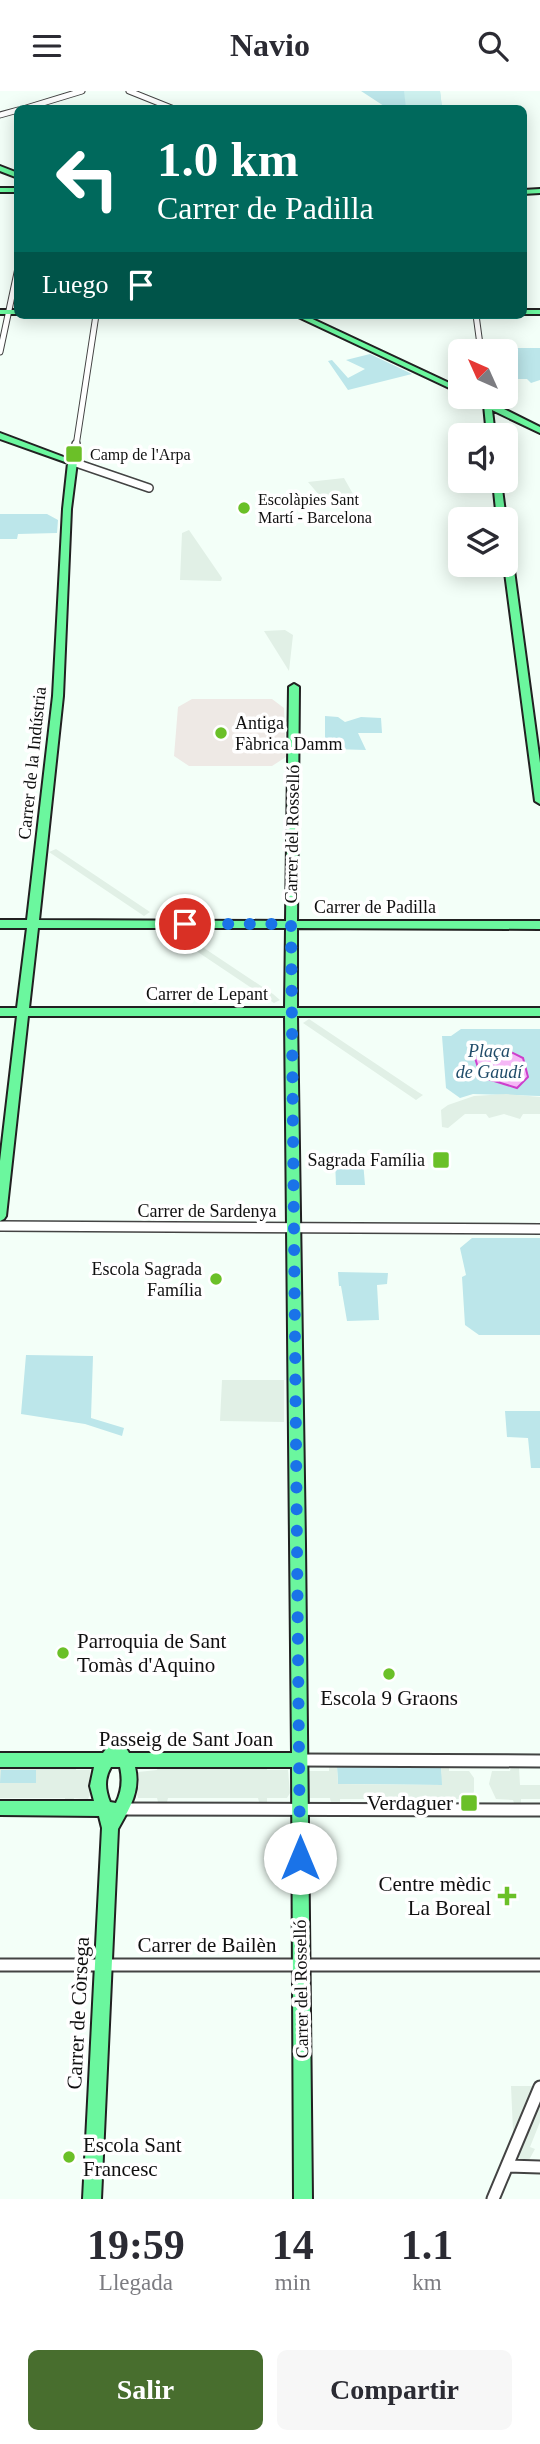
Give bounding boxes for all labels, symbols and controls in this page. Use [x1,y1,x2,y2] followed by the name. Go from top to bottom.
[28,27,66,65] icon: menu
[230,27,310,63] text: Navio
[474,27,512,65] icon: search
[157,132,299,187] text: 1.0 km
[42,133,133,224] icon: left
[157,190,374,226] text: Carrer de Padilla
[122,266,160,304] icon: arrive
[42,270,108,299] text: Luego
[448,339,518,409] north arrow
[448,339,518,577] map controls
[448,423,518,493] button: sound
[64,444,84,464] marker: Camp de l'Arpa
[90,446,191,464] place label: Camp de l'Arpa
[258,491,372,526] place label: Escolàpies Sant Martí - Barcelona
[236,500,252,516] marker: Escolàpies Sant Martí - Barcelona
[448,507,518,577] button: layers
[14,686,50,840] street label: Carrer de la Indústria
[235,713,342,754] place label: Antiga Fàbrica Damm
[213,725,229,741] marker: Antiga Fàbrica Damm
[281,764,303,904] street label: Carrer del Rosselló
[155,894,215,954] pin
[314,897,436,917] street label: Carrer de Padilla
[166,905,204,943] icon: arrive
[146,984,268,1004] street label: Carrer de Lepant
[456,1041,524,1082] park label: Plaça de Gaudí
[308,1150,425,1170] place label: Sagrada Família
[431,1150,451,1170] marker: Sagrada Família
[138,1201,276,1221] street label: Carrer de Sardenya
[92,1259,202,1300] place label: Escola Sagrada Família
[208,1271,224,1287] marker: Escola Sagrada Família
[77,1629,226,1677] place label: Parroquia de Sant Tomàs d'Aquino
[55,1645,71,1661] marker: Parroquia de Sant Tomàs d'Aquino
[381,1666,397,1682] marker: Escola 9 Graons
[320,1686,458,1710] place label: Escola 9 Graons
[99,1727,274,1751] street label: Passeig de Sant Joan
[367,1791,453,1815] place label: Verdaguer
[459,1793,479,1813] marker: Verdaguer
[263,1821,337,1895] position arrow
[378,1872,491,1920] place label: Centre mèdic La Boreal
[497,1886,517,1906] marker: Centre mèdic La Boreal
[290,1919,312,2059] street label: Carrer del Rosselló
[138,1933,277,1957] street label: Carrer de Bailèn
[62,1935,94,2090] street label: Carrer de Còrsega
[83,2133,182,2181] place label: Escola Sant Francesc
[61,2149,77,2165] marker: Escola Sant Francesc
[87,2222,185,2268] text: 19:59
[272,2222,314,2268] text: 14
[401,2222,453,2268] text: 1.1
[99,2270,173,2295] text: Llegada
[275,2270,311,2295] text: min
[412,2270,442,2295] text: km
[28,2350,263,2430] button: Salir
[277,2350,512,2430] button: Compartir

